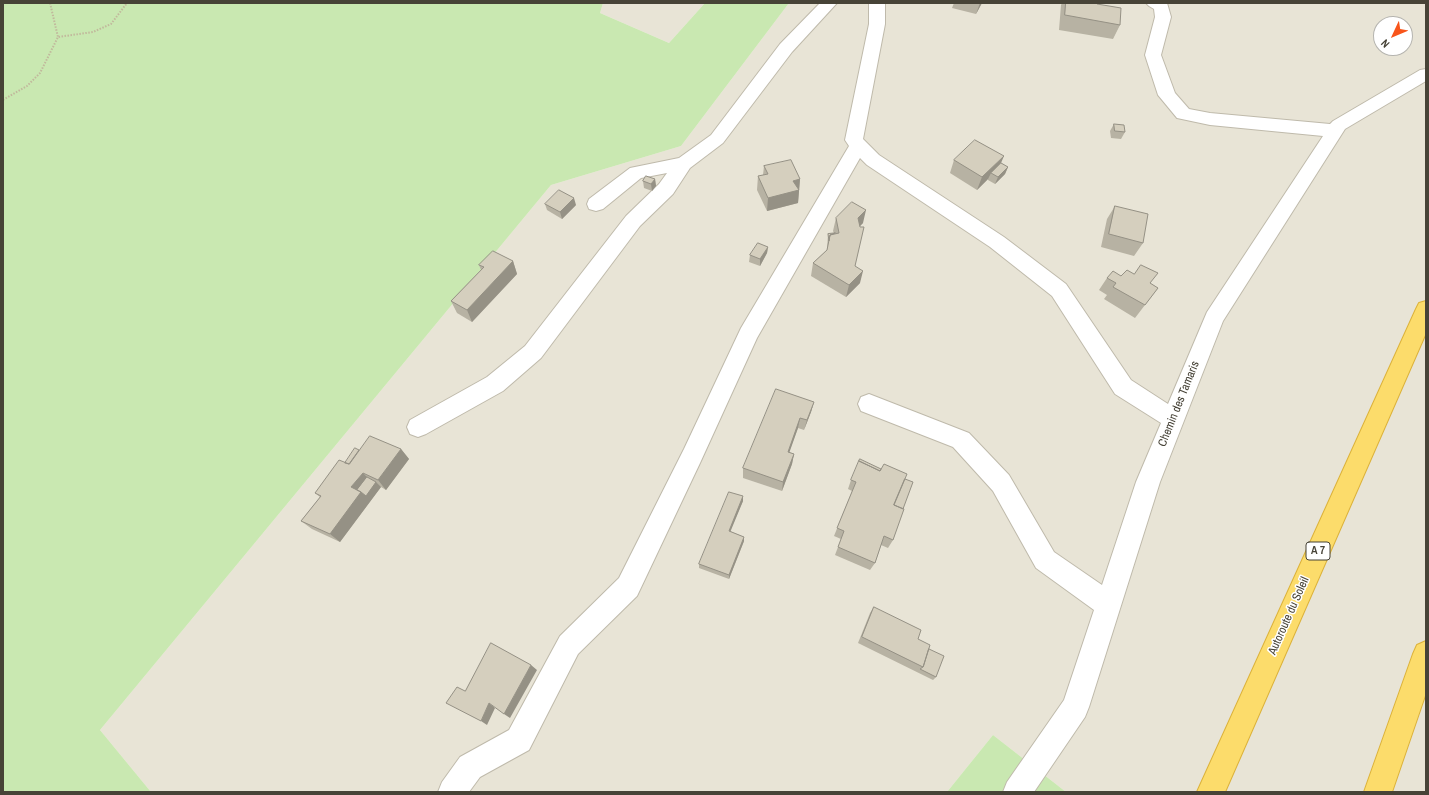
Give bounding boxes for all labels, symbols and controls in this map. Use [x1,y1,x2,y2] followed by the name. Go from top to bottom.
[1373,16,1413,56] north arrow
[1378,36,1392,51] text: N
[1155,359,1203,449] street label: Chemin des Tamaris
[1306,542,1330,560] road number: A 7
[1265,575,1313,657] street label: Autoroute du Soleil

